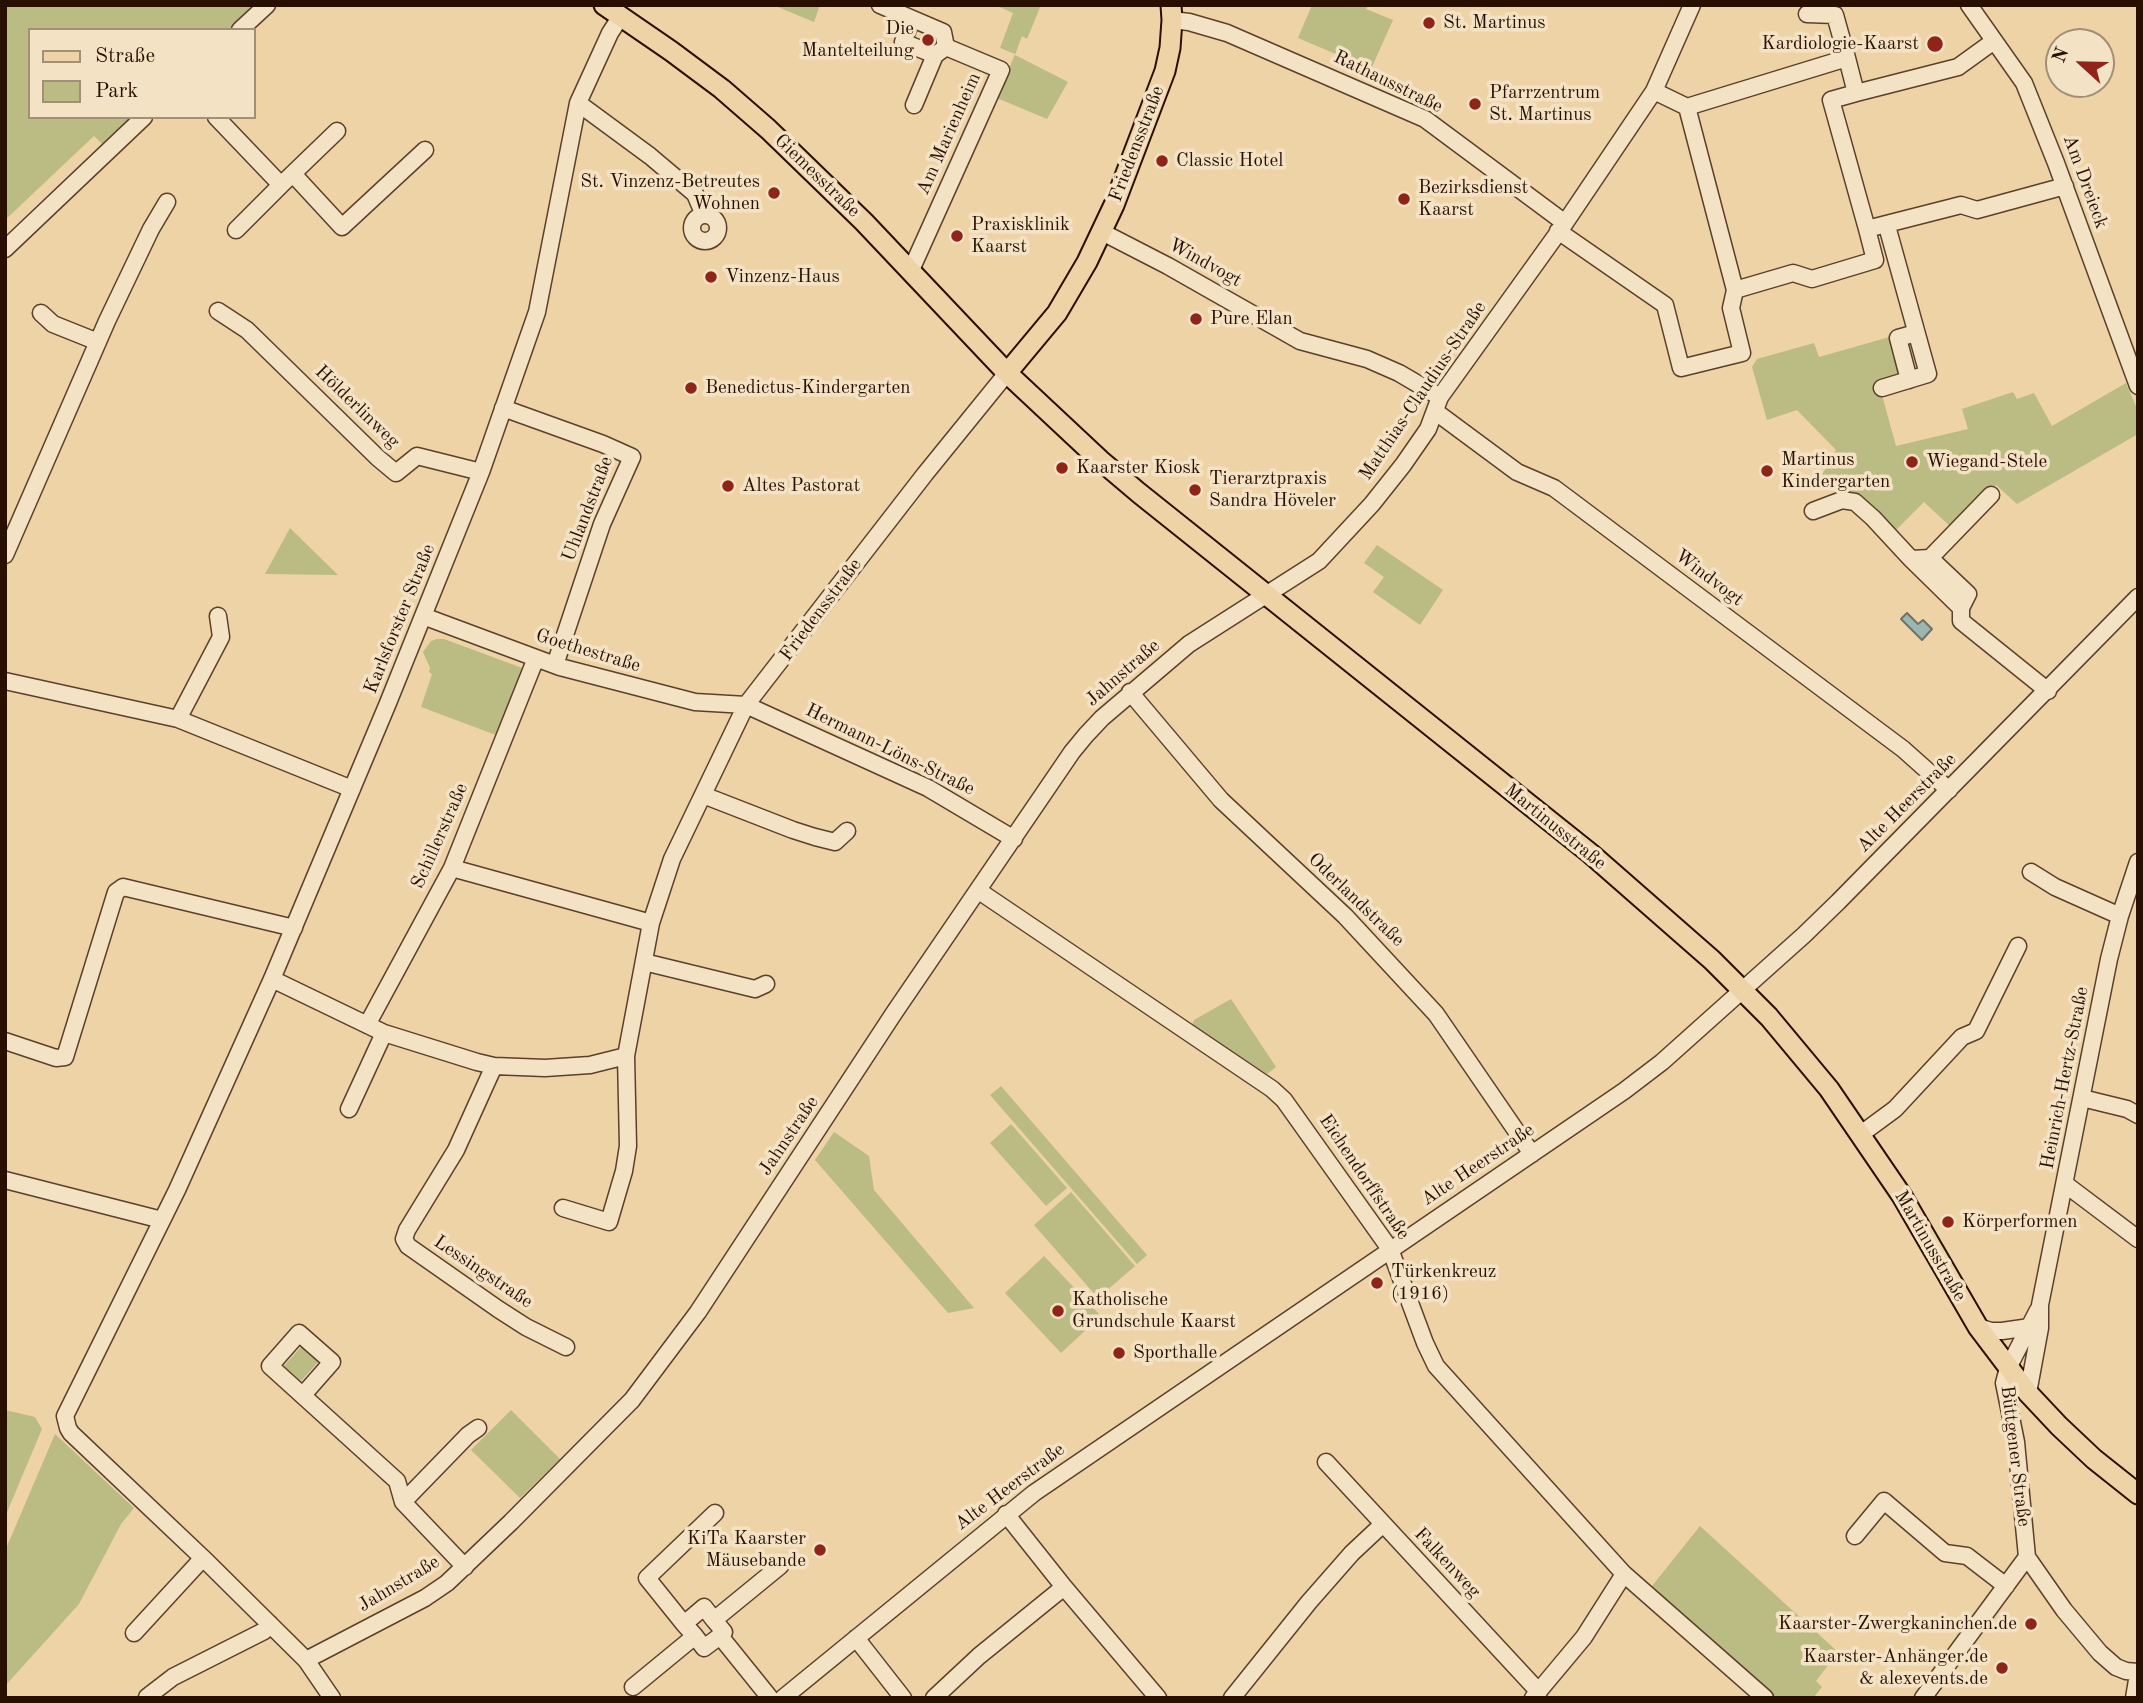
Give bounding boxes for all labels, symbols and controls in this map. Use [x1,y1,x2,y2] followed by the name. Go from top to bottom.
[1443,12,1546,34] place label: St. Martinus
[1421,15,1437,31] marker: St. Martinus
[802,18,914,62] place label: Die Mantelteilung
[28,28,256,119] legend
[2045,28,2115,98] north arrow
[920,32,936,48] marker: Die Mantelteilung
[1761,33,1919,55] place label: Kardiologie-Kaarst
[1925,34,1945,54] marker: Kardiologie-Kaarst
[2050,45,2073,66] text: N
[95,46,155,67] text: Straße
[1330,46,1446,118] street label: Rathausstraße
[912,69,986,199] street label: Am Marienheim
[95,81,138,102] text: Park
[1489,82,1600,126] place label: Pfarrzentrum St. Martinus
[1104,83,1170,205] street label: Friedensstraße
[1467,96,1483,112] marker: Pfarrzentrum St. Martinus
[769,129,865,223] street label: Giemesstraße
[2057,132,2113,232] street label: Am Dreieck
[1176,150,1283,172] place label: Classic Hotel
[1154,153,1170,169] marker: Classic Hotel
[580,171,760,215] place label: St. Vinzenz-Betreutes Wohnen
[1418,177,1528,221] place label: Bezirksdienst Kaarst
[766,185,782,201] marker: St. Vinzenz-Betreutes Wohnen
[1396,191,1412,207] marker: Bezirksdienst Kaarst
[971,214,1070,258] place label: Praxisklinik Kaarst
[949,228,965,244] marker: Praxisklinik Kaarst
[1164,234,1246,292] street label: Windvogt
[725,266,840,288] place label: Vinzenz-Haus
[703,269,719,285] marker: Vinzenz-Haus
[1355,297,1491,485] street label: Matthias-Claudius-Straße
[1210,308,1293,330] place label: Pure Elan
[1188,311,1204,327] marker: Pure Elan
[310,361,404,453] street label: Hölderlinweg
[705,377,911,399] place label: Benedictus-Kindergarten
[683,380,699,396] marker: Benedictus-Kindergarten
[1781,449,1890,493] place label: Martinus Kindergarten
[1926,451,2047,473] place label: Wiegand-Stele
[558,453,618,565] street label: Uhlandstraße
[1904,454,1920,470] marker: Wiegand-Stele
[1076,457,1201,479] place label: Kaarster Kiosk
[1054,460,1070,476] marker: Kaarster Kiosk
[1759,463,1775,479] marker: Martinus Kindergarten
[1209,468,1336,512] place label: Tierarztpraxis Sandra Höveler
[742,475,860,497] place label: Altes Pastorat
[720,478,736,494] marker: Altes Pastorat
[1187,482,1203,498] marker: Tierarztpraxis Sandra Höveler
[360,541,440,697] street label: Karlsforster Straße
[1670,545,1748,611] street label: Windvogt
[775,554,867,666] street label: Friedensstraße
[533,624,643,678] street label: Goethestraße
[1081,635,1165,711] street label: Jahnstraße
[802,699,978,801] street label: Hermann-Löns-Straße
[1852,748,1962,858] street label: Alte Heerstraße
[1500,779,1610,875] street label: Martinusstraße
[407,780,473,892] street label: Schillerstraße
[1303,848,1409,952] street label: Oderlandstraße
[2036,985,2094,1171] street label: Heinrich-Hertz-Straße
[754,1092,824,1180] street label: Jahnstraße
[1314,1110,1414,1244] street label: Eichendorffstraße
[1417,1119,1539,1211] street label: Alte Heerstraße
[1889,1186,1971,1306] street label: Martinusstraße
[1962,1211,2078,1233] place label: Körperformen
[1940,1214,1956,1230] marker: Körperformen
[429,1231,537,1313] street label: Lessingstraße
[1391,1261,1496,1305] place label: Türkenkreuz (1916)
[1369,1275,1385,1291] marker: Türkenkreuz (1916)
[1072,1289,1236,1333] place label: Katholische Grundschule Kaarst
[1050,1303,1066,1319] marker: Katholische Grundschule Kaarst
[1133,1342,1217,1364] place label: Sporthalle
[1111,1345,1127,1361] marker: Sporthalle
[1995,1384,2035,1528] street label: Büttgener Straße
[951,1438,1069,1536] street label: Alte Heerstraße
[1409,1523,1485,1603] street label: Falkenweg
[687,1528,806,1572] place label: KiTa Kaarster Mäusebande
[812,1542,828,1558] marker: KiTa Kaarster Mäusebande
[354,1551,444,1617] street label: Jahnstraße
[1778,1613,2017,1635] place label: Kaarster-Zwergkaninchen.de
[2023,1616,2039,1632] marker: Kaarster-Zwergkaninchen.de
[1803,1646,1988,1690] place label: Kaarster-Anhänger.de & alexevents.de
[1994,1660,2010,1676] marker: Kaarster-Anhänger.de & alexevents.de

